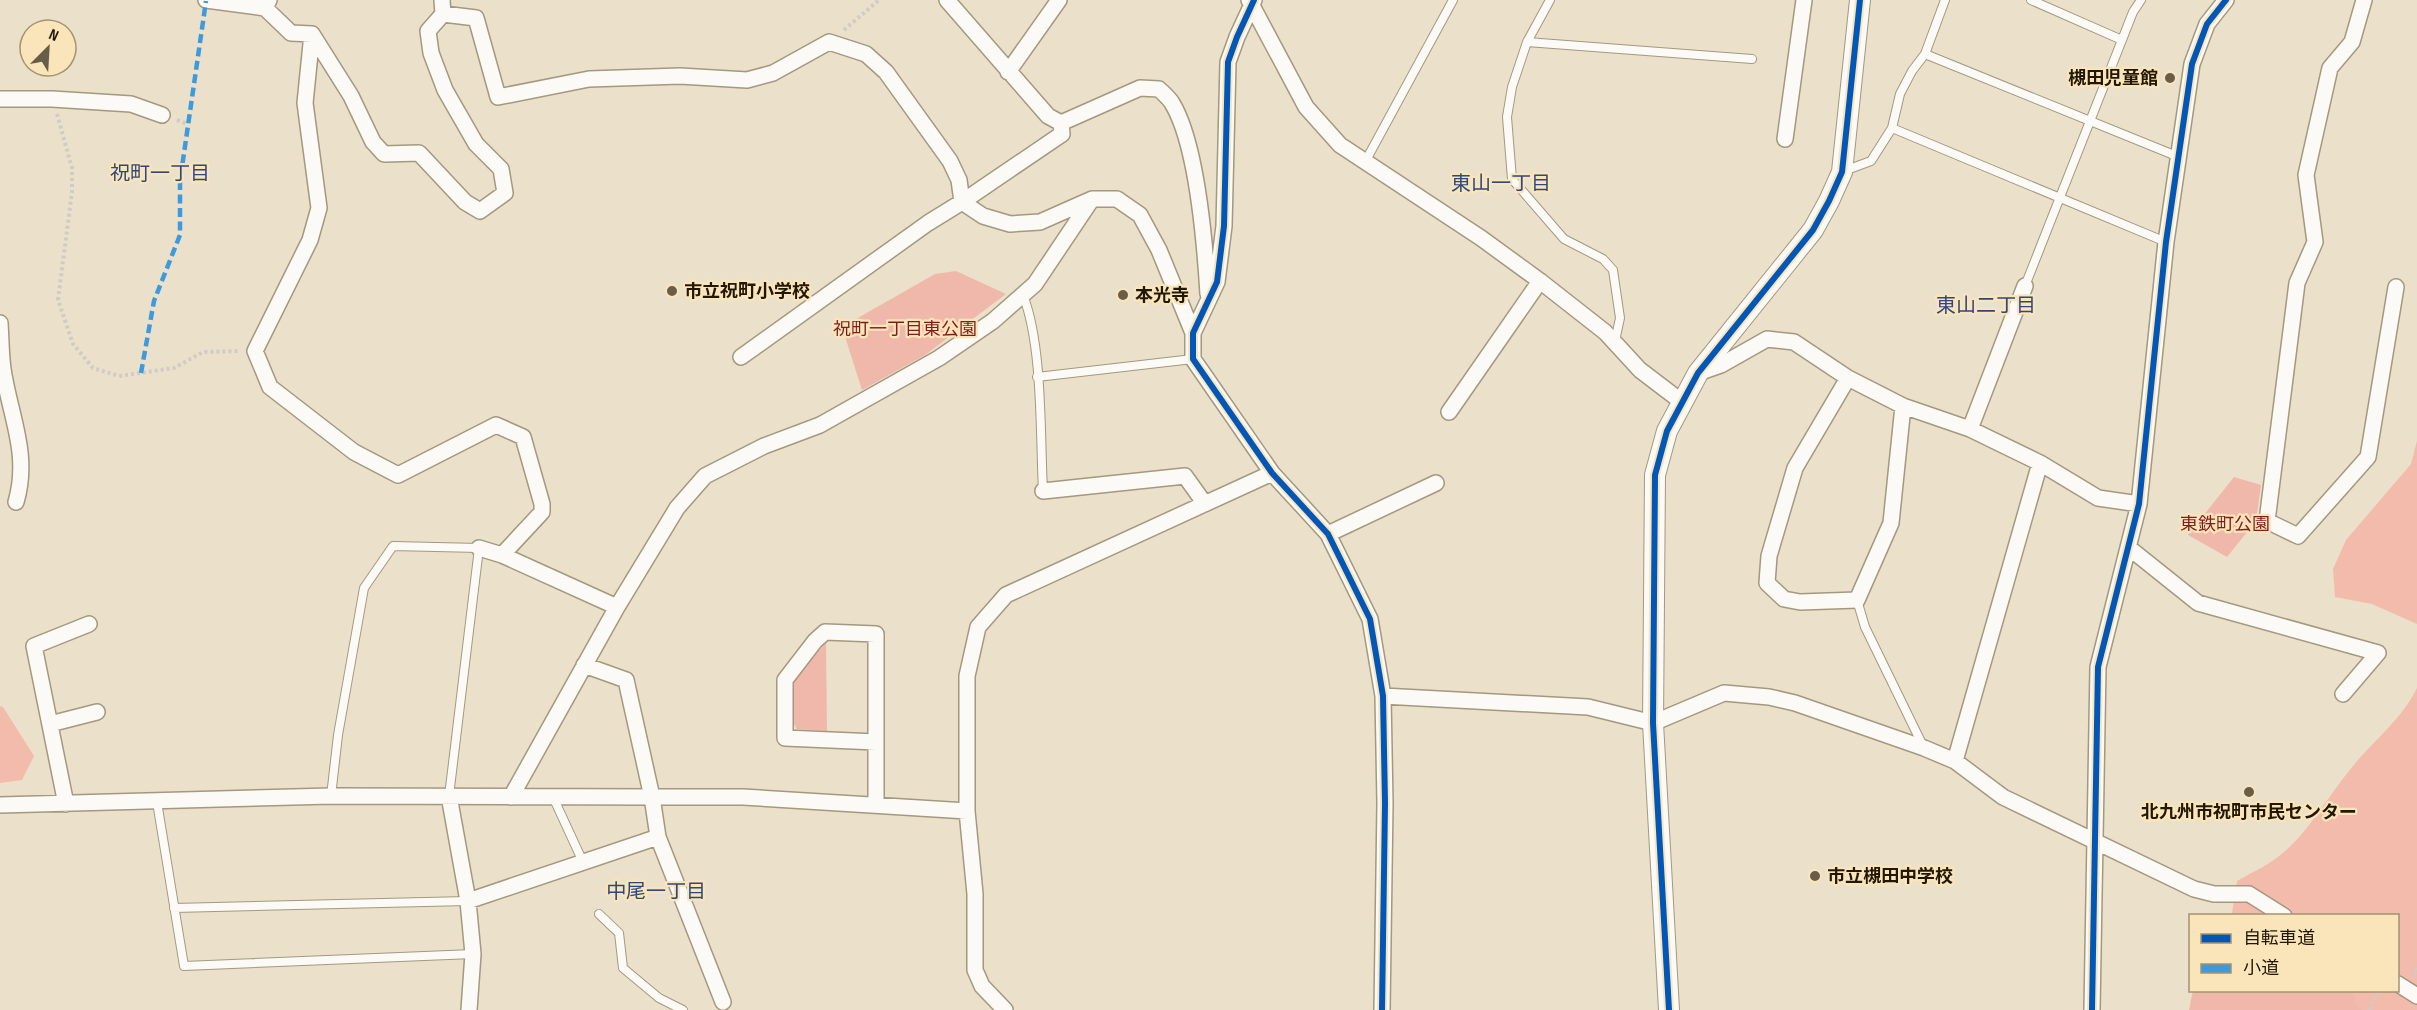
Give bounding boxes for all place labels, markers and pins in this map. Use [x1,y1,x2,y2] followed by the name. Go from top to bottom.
[2068,68,2158,89] place label: 槻田児童館
[2163,71,2177,85] marker: 槻田児童館
[684,281,810,302] place label: 市立祝町小学校
[665,284,679,298] marker: 市立祝町小学校
[1135,285,1189,306] place label: 本光寺
[1116,288,1130,302] marker: 本光寺
[2242,785,2256,799] marker: 北九州市祝町市民センター
[2141,802,2357,823] place label: 北九州市祝町市民センター
[1827,866,1953,887] place label: 市立槻田中学校
[1808,869,1822,883] marker: 市立槻田中学校

